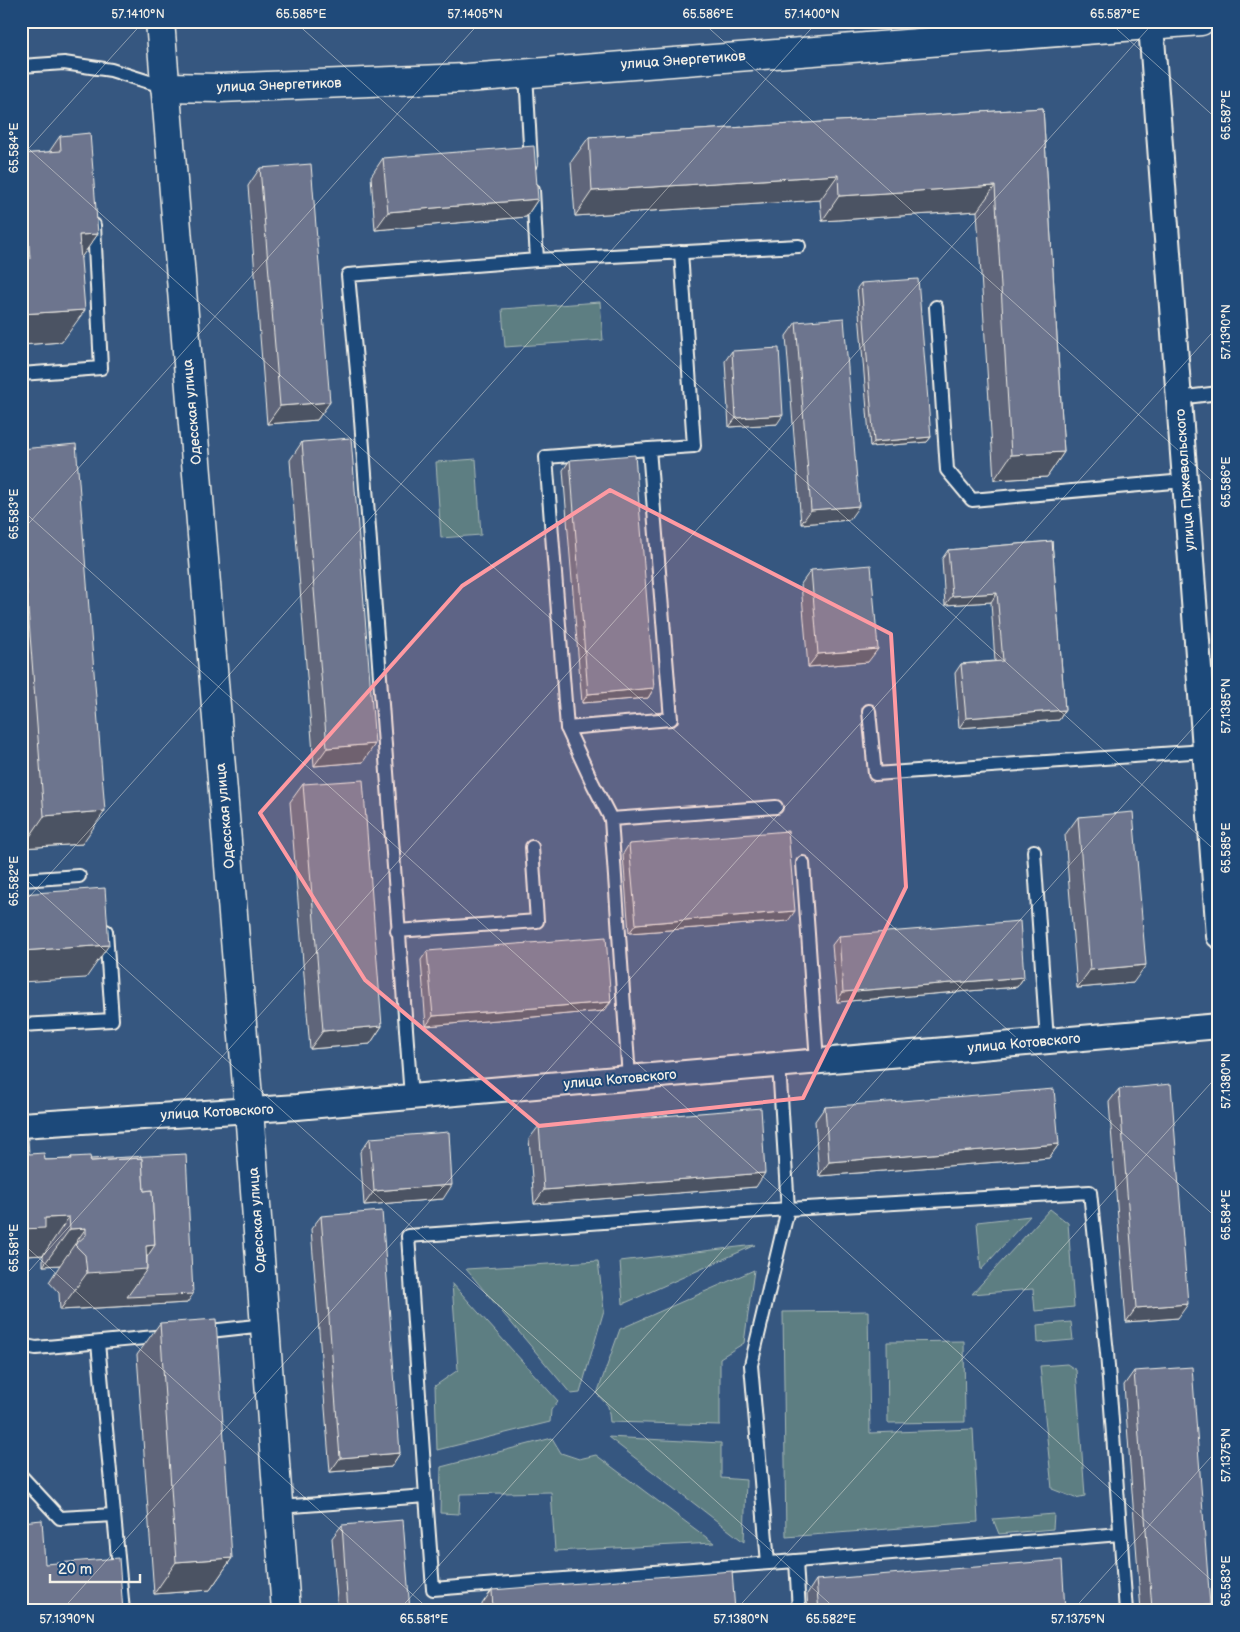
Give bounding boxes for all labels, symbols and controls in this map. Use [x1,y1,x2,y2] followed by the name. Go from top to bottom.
[111,7,165,22] text: 57.1410°N
[276,7,326,22] text: 65.585°E
[447,7,503,22] text: 57.1405°N
[683,7,734,22] text: 65.586°E
[784,7,840,22] text: 57.1400°N
[1090,7,1140,22] text: 65.587°E
[620,47,747,73] street label: улица Энергетиков
[216,74,342,96] street label: улица Энергетиков
[1219,90,1234,140] text: 65.587°E
[7,123,22,173] text: 65.584°E
[1219,304,1234,360] text: 57.1390°N
[179,358,205,465] street label: Одесская улица
[1172,408,1198,552] street label: улица Пржевальского
[1219,456,1234,507] text: 65.586°E
[7,488,22,540] text: 65.583°E
[1219,678,1234,734] text: 57.1385°N
[212,762,238,869] street label: Одесская улица
[1219,823,1234,873] text: 65.585°E
[7,856,22,906] text: 65.582°E
[967,1030,1081,1056] street label: улица Котовского
[1219,1053,1234,1109] text: 57.1380°N
[563,1066,677,1092] street label: улица Котовского
[160,1101,274,1123] street label: улица Котовского
[245,1166,269,1273] street label: Одесская улица
[1219,1190,1234,1240] text: 65.584°E
[7,1224,22,1272] text: 65.581°E
[1219,1428,1234,1482] text: 57.1375°N
[50,1552,140,1584] scale bar
[1219,1555,1234,1607] text: 65.583°E
[58,1560,92,1579] text: 20 m
[39,1612,95,1627] text: 57.1390°N
[400,1612,448,1627] text: 65.581°E
[713,1612,769,1627] text: 57.1380°N
[806,1612,856,1627] text: 65.582°E
[1051,1612,1105,1627] text: 57.1375°N

